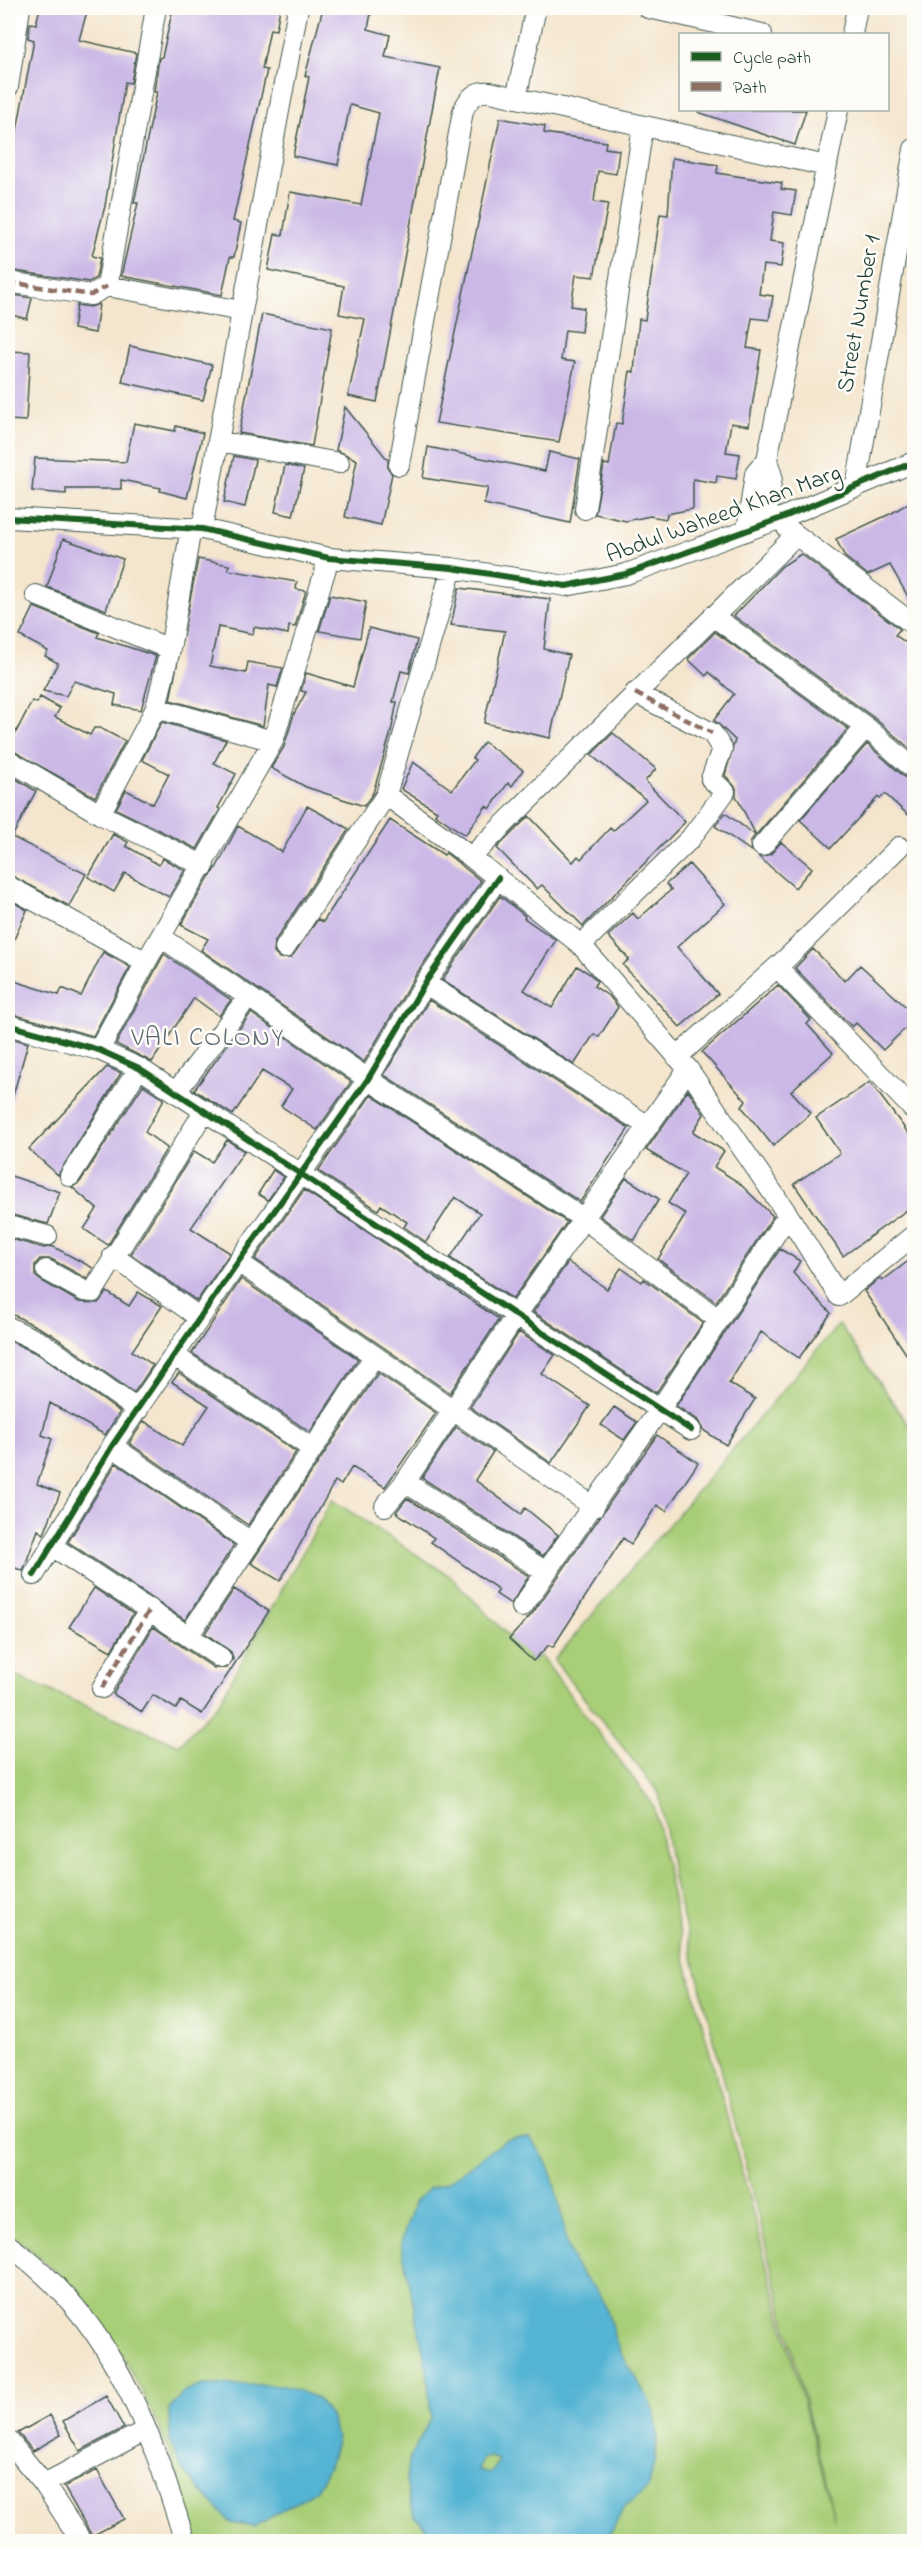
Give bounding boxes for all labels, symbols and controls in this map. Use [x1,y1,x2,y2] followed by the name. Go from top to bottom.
[679,33,889,111] legend
[733,46,811,72] text: Cycle path
[733,76,767,102] text: Path
[829,232,891,396] street label: Street Number 1
[601,456,847,574] street label: Abdul Waheed Khan Marg
[130,1020,285,1058] district label: VALI COLONY

